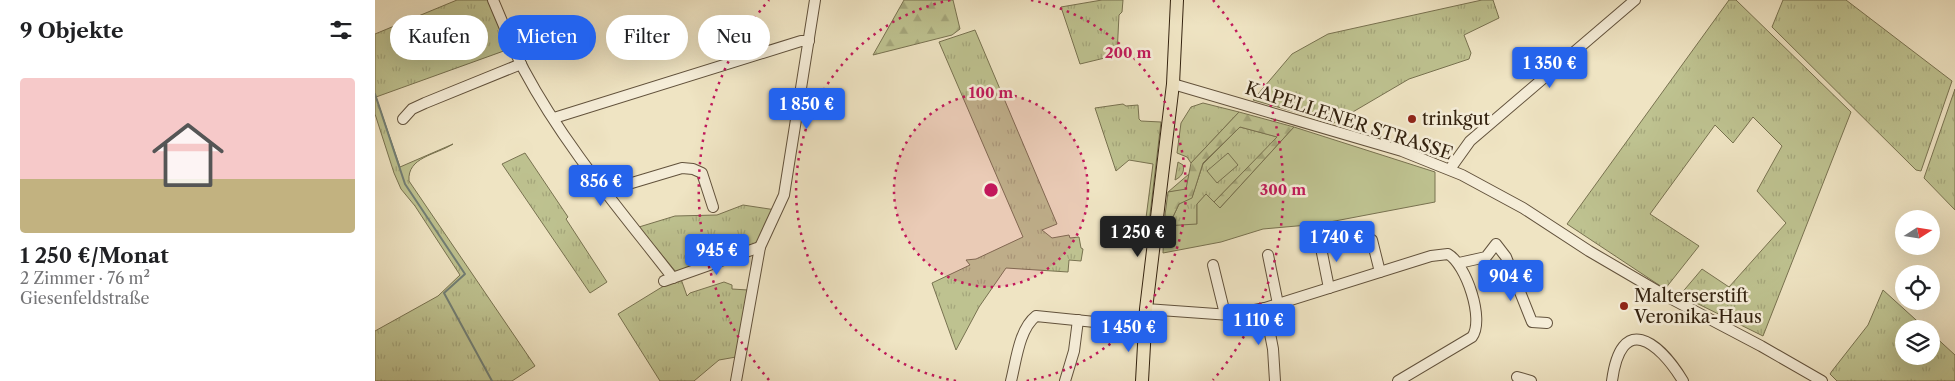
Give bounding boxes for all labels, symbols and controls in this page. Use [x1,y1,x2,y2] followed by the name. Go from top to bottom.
[390,15,488,60] chip: Kaufen
[498,15,596,60] chip: Mieten
[606,15,688,60] chip: Filter
[698,15,770,60] chip: Neu
[327,16,355,44] icon: filters
[20,18,124,43] text: 9 Objekte
[1105,43,1151,62] text: 200 m
[1504,46,1596,89] pin: 1 350 €
[1523,53,1577,73] text: 1 350 €
[1243,77,1455,165] street label: KAPELLENER STRASSE
[969,83,1013,102] text: 100 m
[761,88,853,130] pin: 1 850 €
[780,94,834,114] text: 1 850 €
[1422,108,1490,130] place label: trinkgut
[143,110,233,200] icon: home
[1406,113,1418,125] marker: trinkgut
[566,164,636,207] pin: 856 €
[580,171,622,191] text: 856 €
[1260,180,1306,199] text: 300 m
[982,181,1000,199] centre of rings
[1895,210,1940,255] north arrow
[1895,210,1940,365] map controls
[1092,216,1184,258] pin: 1 250 €
[1291,220,1383,263] pin: 1 740 €
[1111,222,1165,242] text: 1 250 €
[1311,227,1363,247] text: 1 740 €
[682,234,752,276] pin: 945 €
[696,240,738,260] text: 945 €
[20,243,169,268] text: 1 250 €/Monat
[1476,260,1546,302] pin: 904 €
[1895,265,1940,310] button: locate
[1489,266,1533,286] text: 904 €
[20,268,150,288] text: 2 Zimmer · 76 m²
[1633,285,1762,328] place label: Malterserstift Veronika-Haus
[20,288,149,308] text: Giesenfeldstraße
[1618,300,1630,312] marker: Malterserstift Veronika-Haus
[1213,304,1305,346] pin: 1 110 €
[1083,310,1175,353] pin: 1 450 €
[1234,310,1284,330] text: 1 110 €
[1102,317,1156,337] text: 1 450 €
[1895,320,1940,365] button: layers

